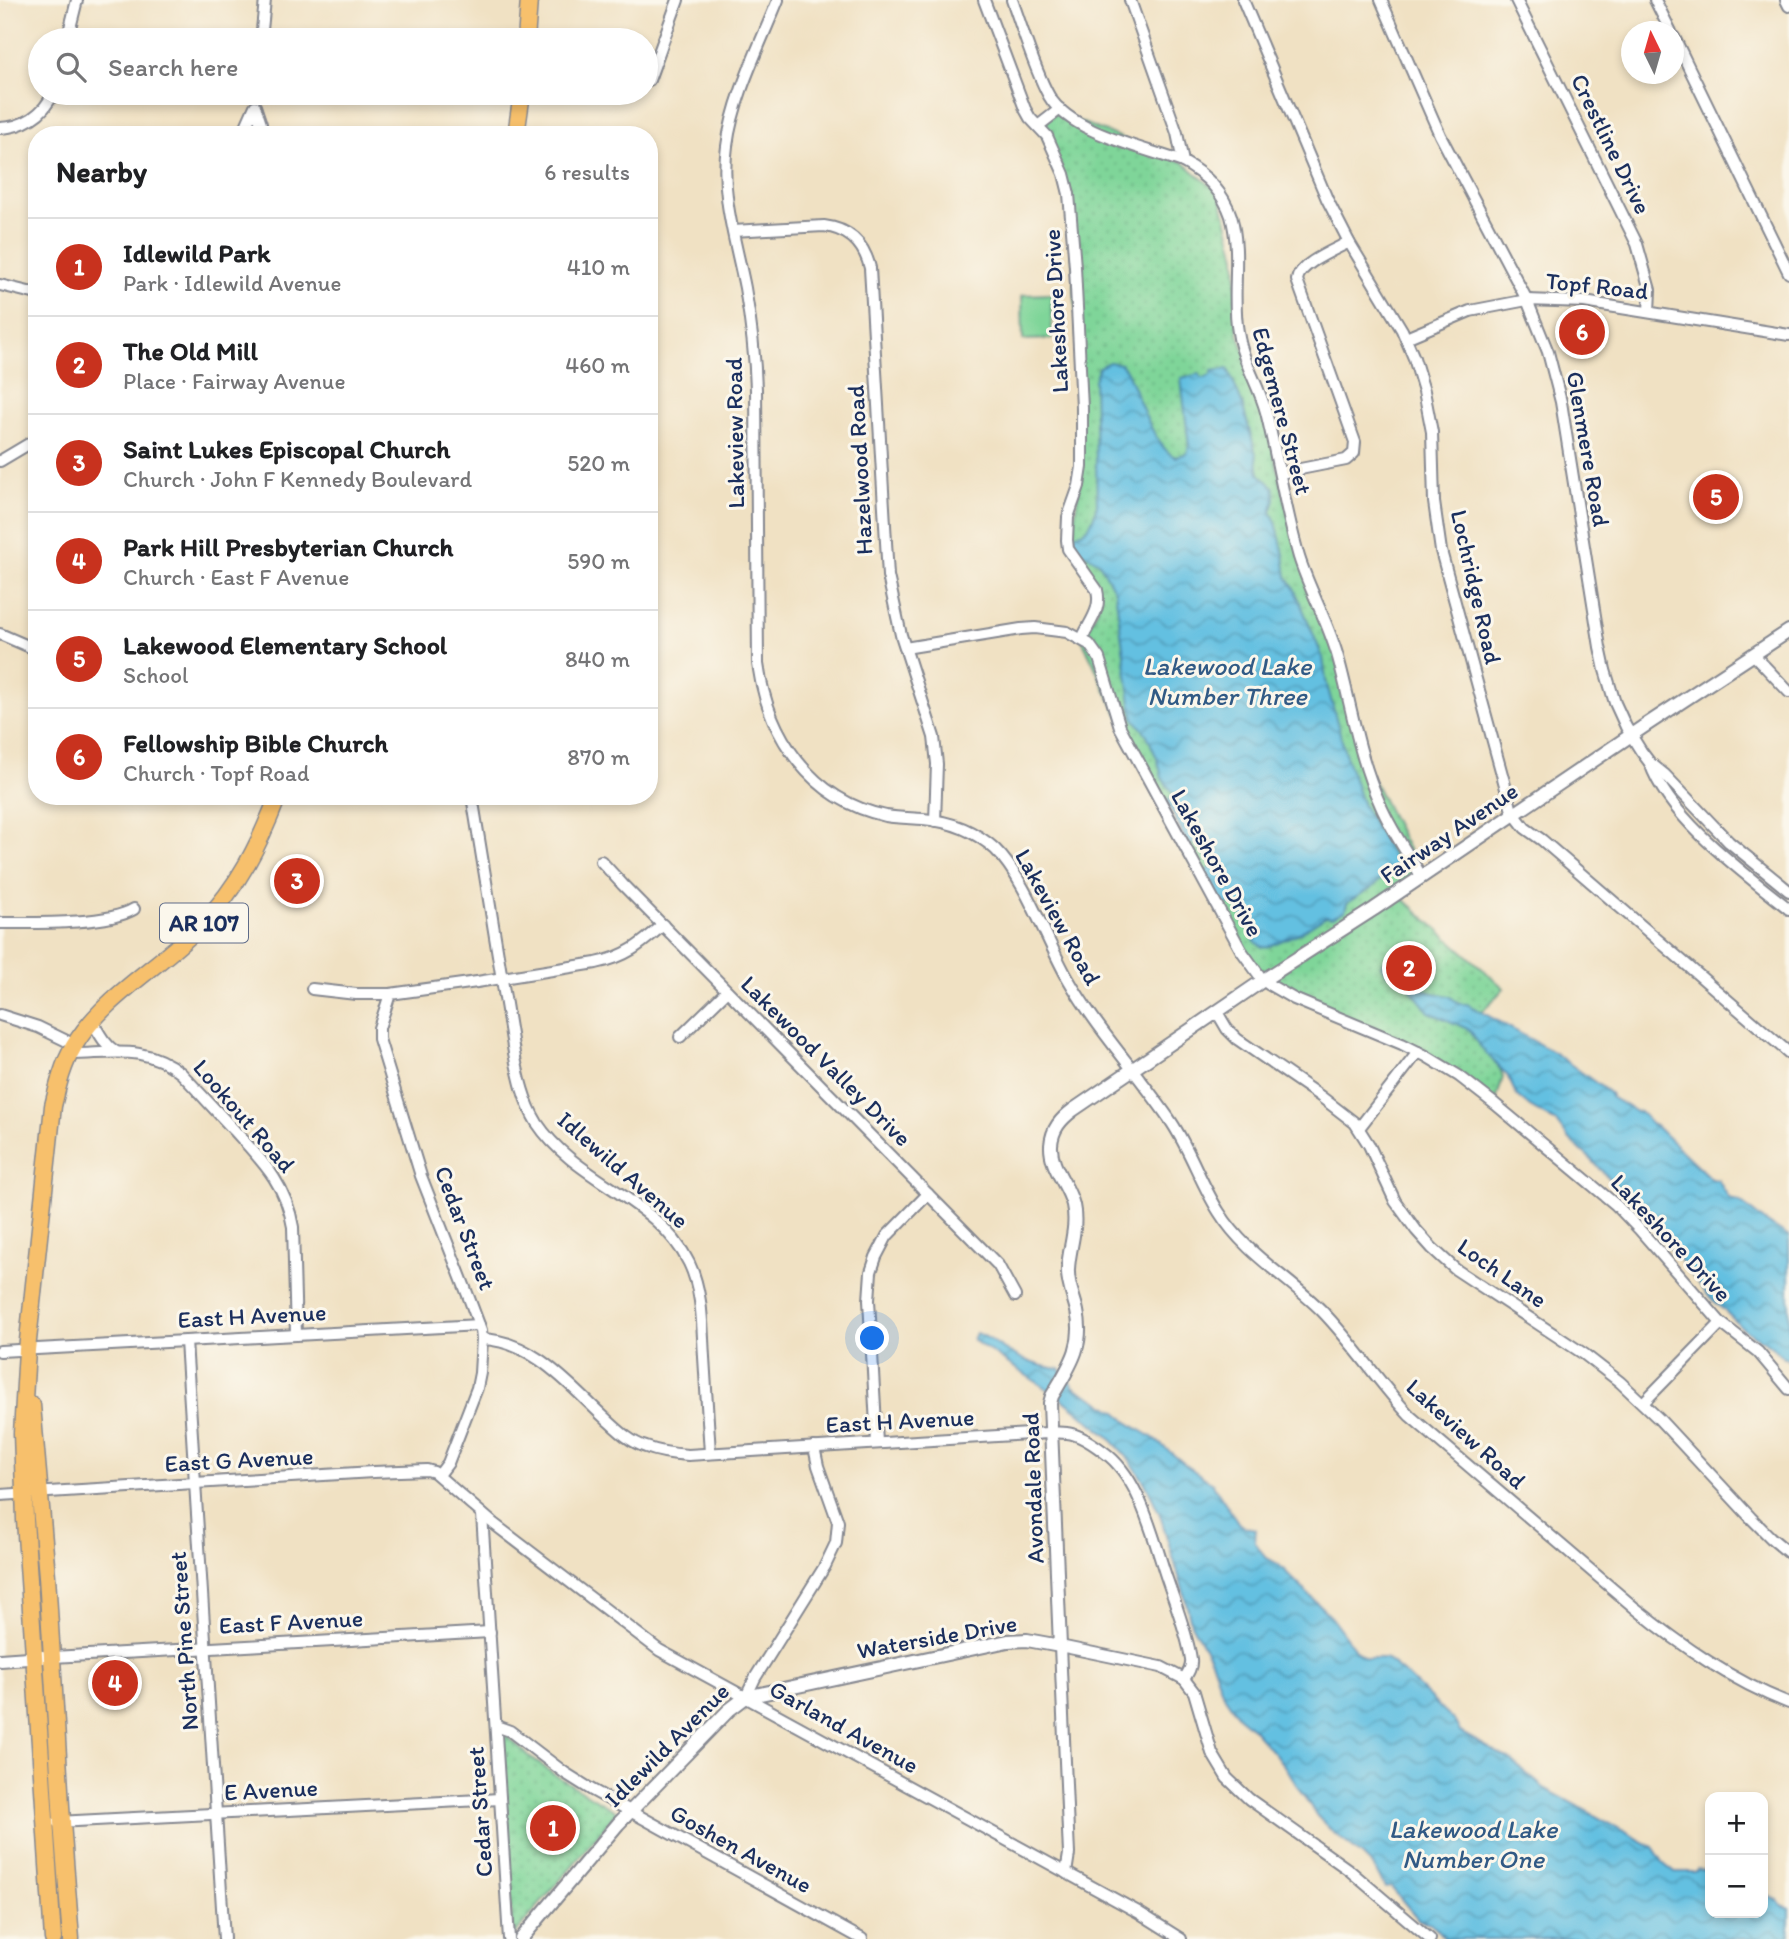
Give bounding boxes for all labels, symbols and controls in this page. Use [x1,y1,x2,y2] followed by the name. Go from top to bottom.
[1621,21,1684,84] north arrow
[28,28,658,105] search box
[52,48,90,86] icon: search
[108,51,238,83] text: Search here
[1565,69,1658,219] street label: Crestline Drive
[56,153,147,190] text: Nearby
[544,158,630,186] text: 6 results
[1037,228,1074,394] street label: Lakeshore Drive
[123,237,270,269] text: Idlewild Park
[74,253,84,281] text: 1
[567,253,630,281] text: 410 m
[1544,266,1650,305] street label: Topf Road
[123,269,342,297] text: Park · Idlewild Avenue
[1559,306,1605,358] pin: 6
[1246,324,1319,498] street label: Edgemere Street
[123,335,258,367] text: The Old Mill
[73,351,85,379] text: 2
[565,351,630,379] text: 460 m
[719,357,750,509] street label: Lakeview Road
[123,367,345,395] text: Place · Fairway Avenue
[1561,369,1616,529] street label: Glenmere Road
[841,384,878,556] street label: Hazelwood Road
[123,433,450,465] text: Saint Lukes Episcopal Church
[73,449,85,477] text: 3
[567,449,630,477] text: 520 m
[123,465,472,493] text: Church · John F Kennedy Boulevard
[1693,471,1739,523] pin: 5
[1445,507,1508,667] street label: Lochridge Road
[123,531,453,563] text: Park Hill Presbyterian Church
[72,547,86,575] text: 4
[567,547,630,575] text: 590 m
[123,563,349,591] text: Church · East F Avenue
[123,629,447,661] text: Lakewood Elementary School
[73,645,85,673] text: 5
[565,645,630,673] text: 840 m
[1143,650,1313,712] water label: Lakewood Lake Number Three
[123,661,188,689] text: School
[123,727,388,759] text: Fellowship Bible Church
[73,743,85,771] text: 6
[567,743,630,771] text: 870 m
[123,759,309,787] text: Church · Topf Road
[1374,776,1523,889] street label: Fairway Avenue
[1165,784,1270,942] street label: Lakeshore Drive
[1009,844,1108,990] street label: Lakeview Road
[274,855,320,907] pin: 3
[160,904,248,942] road number: AR 107
[1386,942,1432,994] pin: 2
[735,969,918,1152] street label: Lakewood Valley Drive
[187,1053,302,1178] street label: Lookout Road
[552,1105,695,1234] street label: Idlewild Avenue
[429,1162,502,1294] street label: Cedar Street
[1605,1168,1738,1308] street label: Lakeshore Drive
[1452,1231,1553,1314] street label: Loch Lane
[177,1297,327,1334] street label: East H Avenue
[855,1321,889,1355] your location
[1400,1372,1532,1495] street label: Lakeview Road
[825,1402,975,1439] street label: East H Avenue
[1015,1412,1050,1564] street label: Avondale Road
[164,1441,314,1478] street label: East G Avenue
[163,1551,204,1732] street label: North Pine Street
[218,1603,364,1640] street label: East F Avenue
[855,1608,1019,1665] street label: Waterside Drive
[92,1657,138,1709] pin: 4
[765,1674,924,1779] street label: Garland Avenue
[598,1676,735,1813] street label: Idlewild Avenue
[460,1746,499,1878] street label: Cedar Street
[223,1773,319,1806] street label: E Avenue
[1705,1792,1768,1918] map controls
[1705,1792,1768,1855] button: +
[665,1798,817,1899] street label: Goshen Avenue
[530,1802,576,1854] pin: 1
[1389,1813,1559,1875] water label: Lakewood Lake Number One
[1705,1855,1768,1918] button: −

